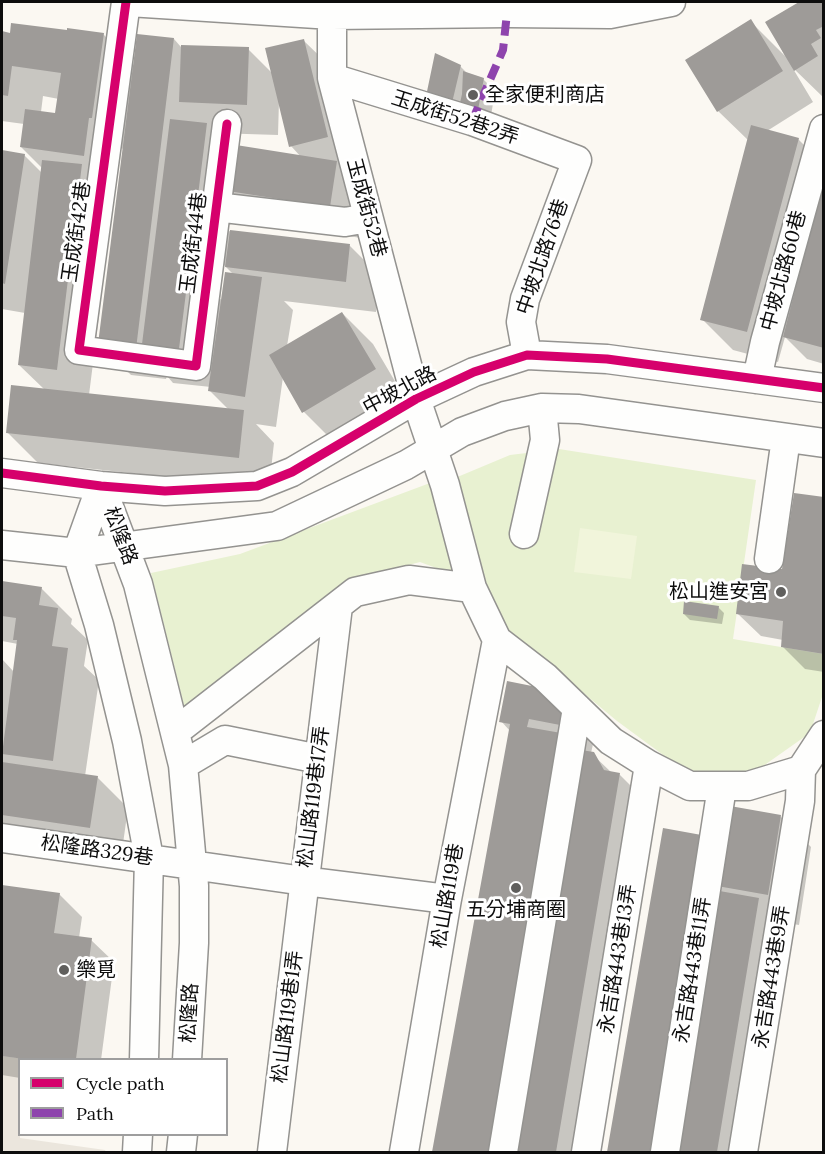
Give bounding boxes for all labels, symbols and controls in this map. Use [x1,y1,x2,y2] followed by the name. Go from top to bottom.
[485,83,605,107] place label: 全家便利商店
[388,86,522,150] street label: 玉成街52巷2弄
[466,88,480,102] marker: 全家便利商店
[341,156,391,260] street label: 玉成街52巷
[58,180,96,284] street label: 玉成街42巷
[176,191,212,295] street label: 玉成街44巷
[512,196,574,318] street label: 中坡北路76巷
[756,208,812,334] street label: 中坡北路60巷
[359,362,441,420] street label: 中坡北路
[98,504,142,568] street label: 松隆路
[669,580,769,604] place label: 松山進安宮
[774,585,788,599] marker: 松山進安宮
[293,725,335,869] street label: 松山路119巷17弄
[39,831,155,871] street label: 松隆路329巷
[427,842,469,950] street label: 松山路119巷
[509,881,523,895] marker: 五分埔商圈
[594,882,642,1036] street label: 永吉路443巷13弄
[670,895,716,1045] street label: 永吉路443巷11弄
[466,898,566,922] place label: 五分埔商圈
[749,904,795,1050] street label: 永吉路443巷9弄
[268,949,308,1085] street label: 松山路119巷1弄
[76,958,116,982] place label: 樂覓
[57,963,71,977] marker: 樂覓
[176,982,204,1044] street label: 松隆路
[18,1058,228,1136] legend
[76,1072,165,1095] text: Cycle path
[76,1102,114,1125] text: Path

